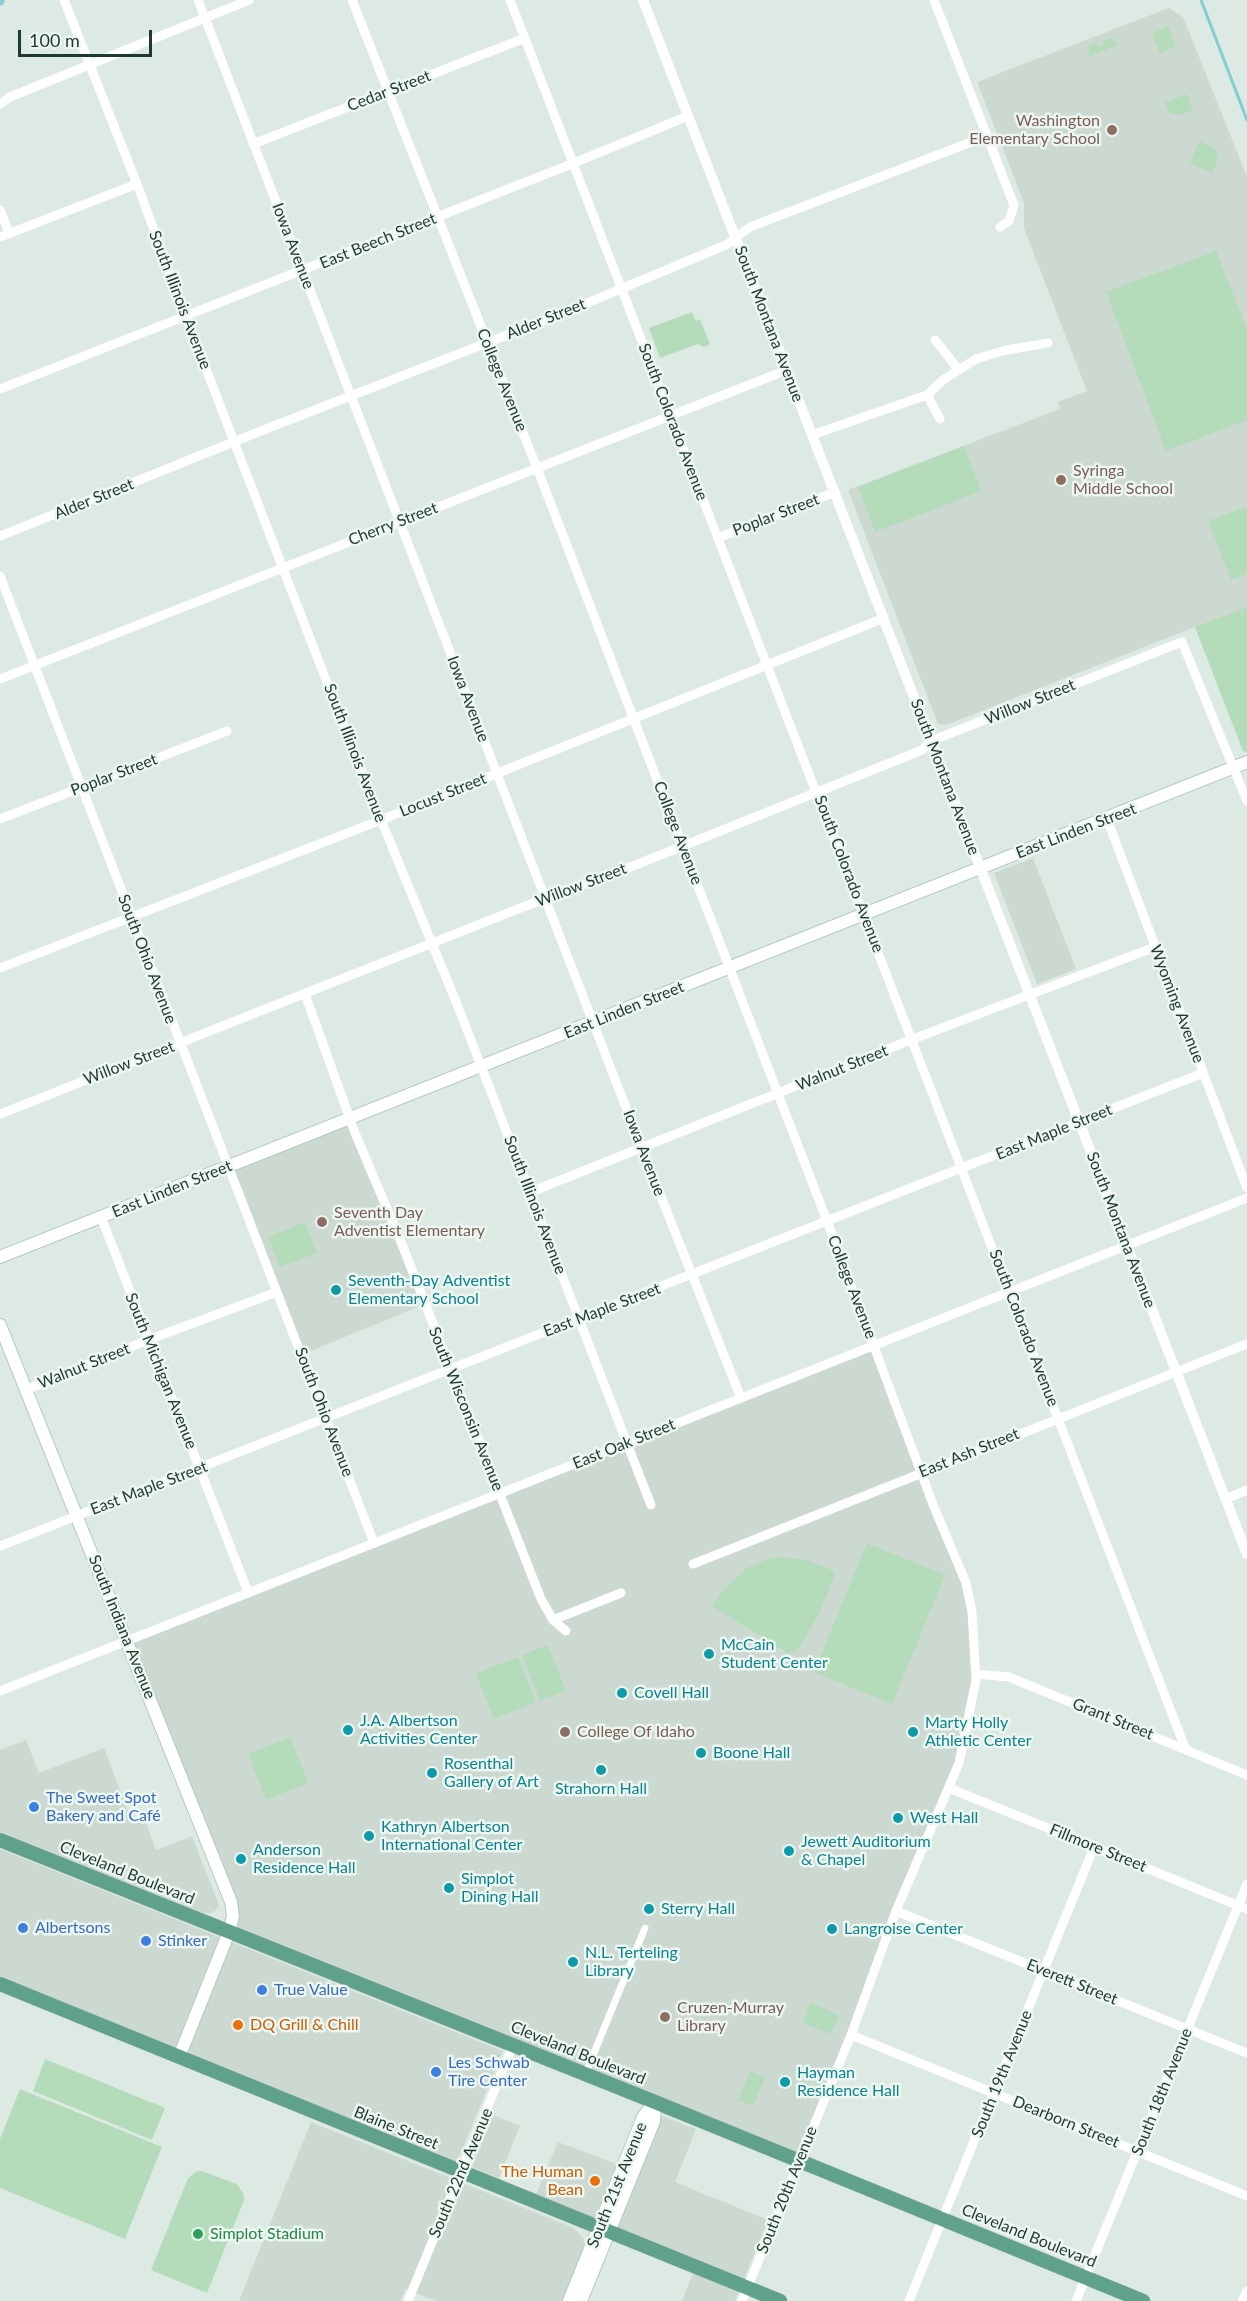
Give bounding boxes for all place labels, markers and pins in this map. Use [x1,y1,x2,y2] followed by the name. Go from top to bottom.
[969,111,1100,149] place label: Washington Elementary School
[1105,123,1119,137] marker: Washington Elementary School
[1073,461,1173,499] place label: Syringa Middle School
[1054,473,1068,487] marker: Syringa Middle School
[334,1203,485,1241] place label: Seventh Day Adventist Elementary
[315,1215,329,1229] marker: Seventh Day Adventist Elementary
[348,1271,510,1309] place label: Seventh-Day Adventist Elementary School
[329,1283,343,1297] marker: Seventh-Day Adventist Elementary School
[721,1635,828,1673] place label: McCain Student Center
[702,1647,716,1661] marker: McCain Student Center
[634,1683,709,1703] place label: Covell Hall
[615,1686,629,1700] marker: Covell Hall
[360,1711,477,1749] place label: J.A. Albertson Activities Center
[925,1713,1032,1751] place label: Marty Holly Athletic Center
[577,1722,695,1742] place label: College Of Idaho
[341,1723,355,1737] marker: J.A. Albertson Activities Center
[558,1725,572,1739] marker: College Of Idaho
[906,1725,920,1739] marker: Marty Holly Athletic Center
[713,1743,790,1763] place label: Boone Hall
[694,1746,708,1760] marker: Boone Hall
[444,1754,539,1792] place label: Rosenthal Gallery of Art
[594,1763,608,1777] marker: Strahorn Hall
[425,1766,439,1780] marker: Rosenthal Gallery of Art
[555,1779,647,1799] place label: Strahorn Hall
[46,1788,161,1826] place label: The Sweet Spot Bakery and Café
[27,1800,41,1814] marker: The Sweet Spot Bakery and Café
[910,1808,978,1828] place label: West Hall
[891,1811,905,1825] marker: West Hall
[381,1817,522,1855] place label: Kathryn Albertson International Center
[362,1829,376,1843] marker: Kathryn Albertson International Center
[801,1832,931,1870] place label: Jewett Auditorium & Chapel
[253,1840,356,1878] place label: Anderson Residence Hall
[782,1844,796,1858] marker: Jewett Auditorium & Chapel
[234,1852,248,1866] marker: Anderson Residence Hall
[461,1869,538,1907] place label: Simplot Dining Hall
[442,1881,456,1895] marker: Simplot Dining Hall
[661,1899,735,1919] place label: Sterry Hall
[642,1902,656,1916] marker: Sterry Hall
[35,1918,110,1938] place label: Albertsons
[844,1919,963,1939] place label: Langroise Center
[16,1921,30,1935] marker: Albertsons
[825,1922,839,1936] marker: Langroise Center
[158,1931,207,1951] place label: Stinker
[139,1934,153,1948] marker: Stinker
[585,1943,678,1981] place label: N.L. Terteling Library
[566,1955,580,1969] marker: N.L. Terteling Library
[274,1980,348,2000] place label: True Value
[255,1983,269,1997] marker: True Value
[677,1998,784,2036] place label: Cruzen-Murray Library
[658,2010,672,2024] marker: Cruzen-Murray Library
[250,2015,358,2035] place label: DQ Grill & Chill
[231,2018,245,2032] marker: DQ Grill & Chill
[448,2053,530,2091] place label: Les Schwab Tire Center
[797,2063,900,2101] place label: Hayman Residence Hall
[429,2065,443,2079] marker: Les Schwab Tire Center
[778,2075,792,2089] marker: Hayman Residence Hall
[501,2162,583,2200] place label: The Human Bean
[588,2174,602,2188] marker: The Human Bean
[210,2224,324,2244] place label: Simplot Stadium
[191,2227,205,2241] marker: Simplot Stadium

